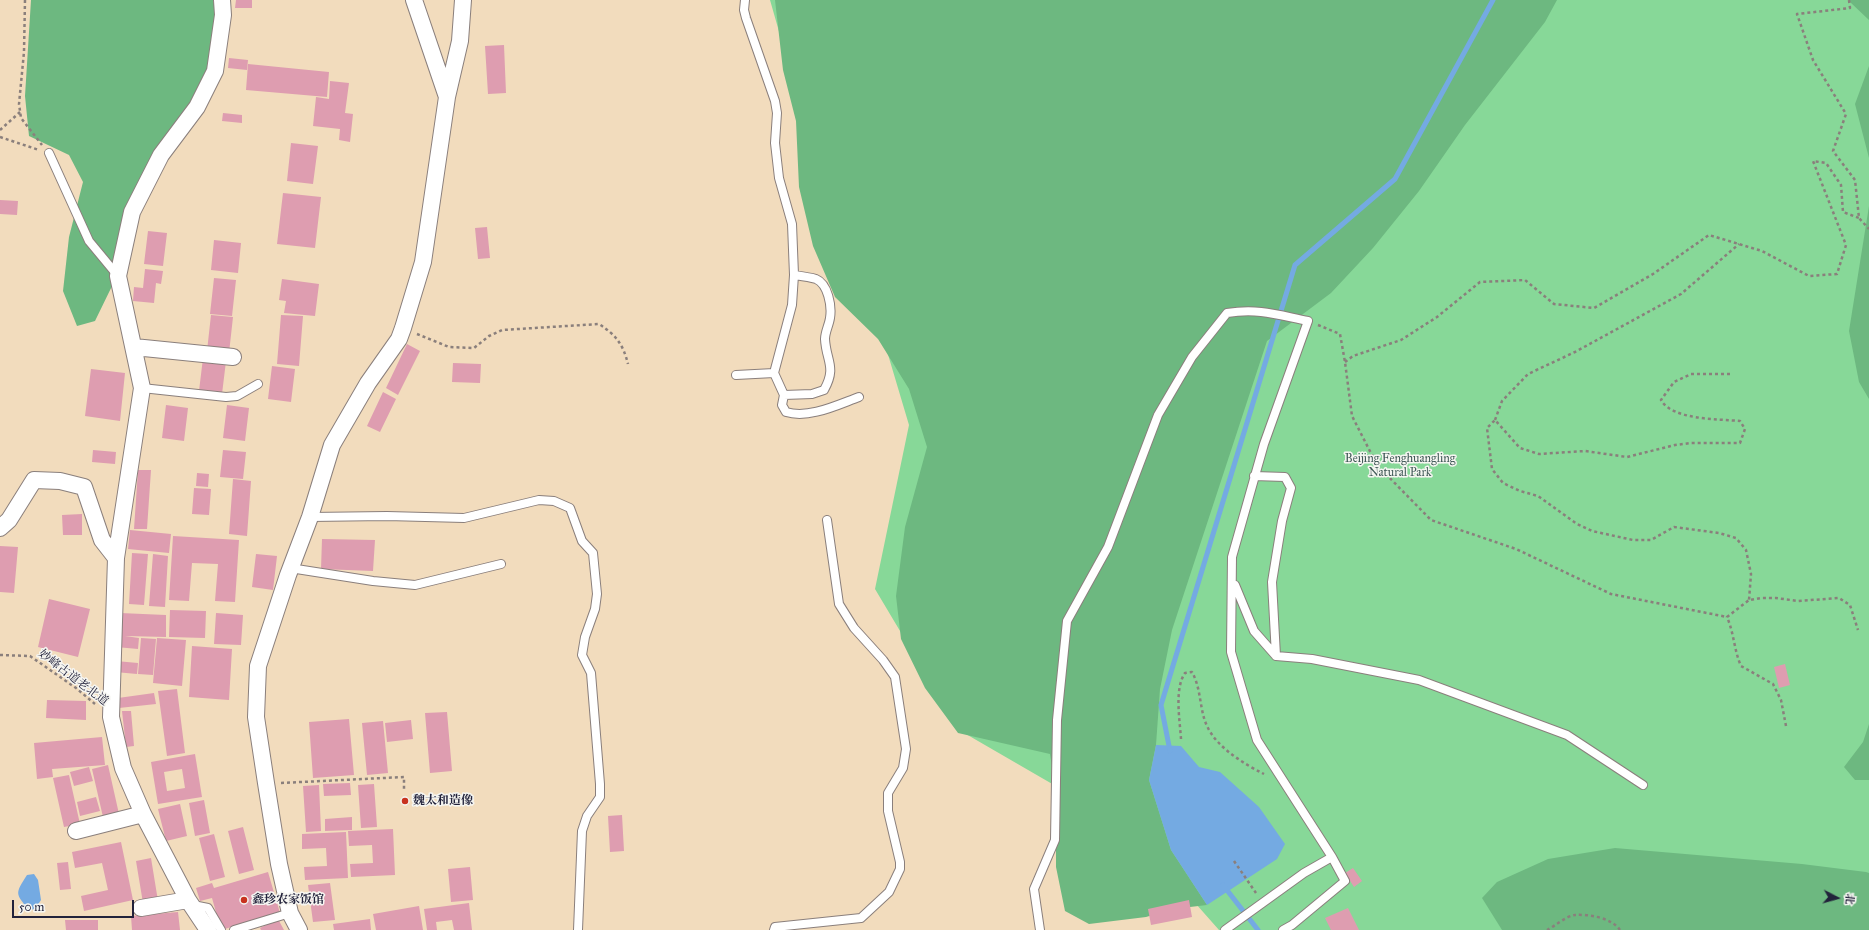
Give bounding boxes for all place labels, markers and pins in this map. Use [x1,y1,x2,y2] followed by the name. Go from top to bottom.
[413,794,473,808] place label: 魏太和造像
[400,796,410,806] marker: 魏太和造像
[252,893,324,907] place label: 鑫珍农家饭馆
[239,895,249,905] marker: 鑫珍农家饭馆

